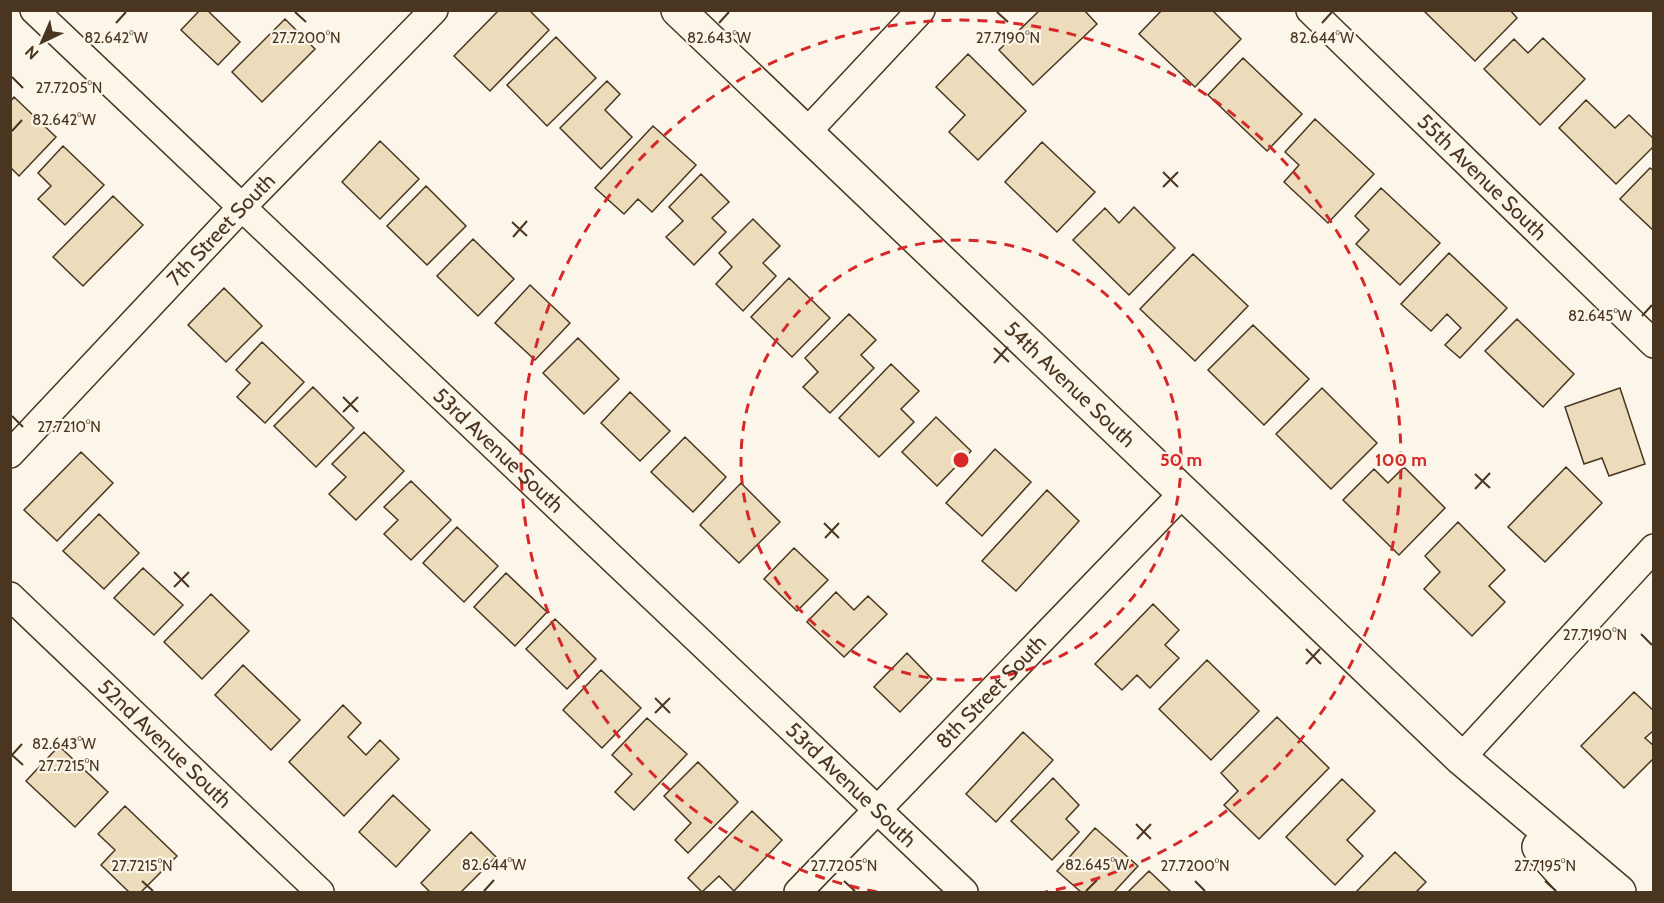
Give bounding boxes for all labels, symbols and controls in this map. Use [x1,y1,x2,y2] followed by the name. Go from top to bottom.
[12,12,72,72] north arrow
[84,29,149,47] text: 82.642°W
[271,29,341,47] text: 27.7200°N
[687,29,752,47] text: 82.643°W
[976,29,1040,47] text: 27.7190°N
[1290,29,1355,47] text: 82.644°W
[21,42,43,63] text: N
[36,79,102,97] text: 27.7205°N
[1413,108,1552,245] street label: 55th Avenue South
[32,111,97,129] text: 82.642°W
[161,168,280,291] street label: 7th Street South
[1568,307,1633,325] text: 82.645°W
[1000,316,1141,452] street label: 54th Avenue South
[428,382,569,518] street label: 53rd Avenue South
[37,418,101,436] text: 27.7210°N
[1160,449,1202,471] text: 50 m
[1375,449,1427,471] text: 100 m
[951,450,971,470] centre of rings
[1563,626,1627,644] text: 27.7190°N
[930,630,1051,754] street label: 8th Street South
[93,674,237,813] street label: 52nd Avenue South
[781,717,922,852] street label: 53rd Avenue South
[32,735,97,753] text: 82.643°W
[38,757,100,775] text: 27.7215°N
[462,856,527,874] text: 82.644°W
[1065,856,1130,874] text: 82.645°W
[111,857,173,875] text: 27.7215°N
[811,857,877,875] text: 27.7205°N
[1160,857,1230,875] text: 27.7200°N
[1514,857,1576,875] text: 27.7195°N

